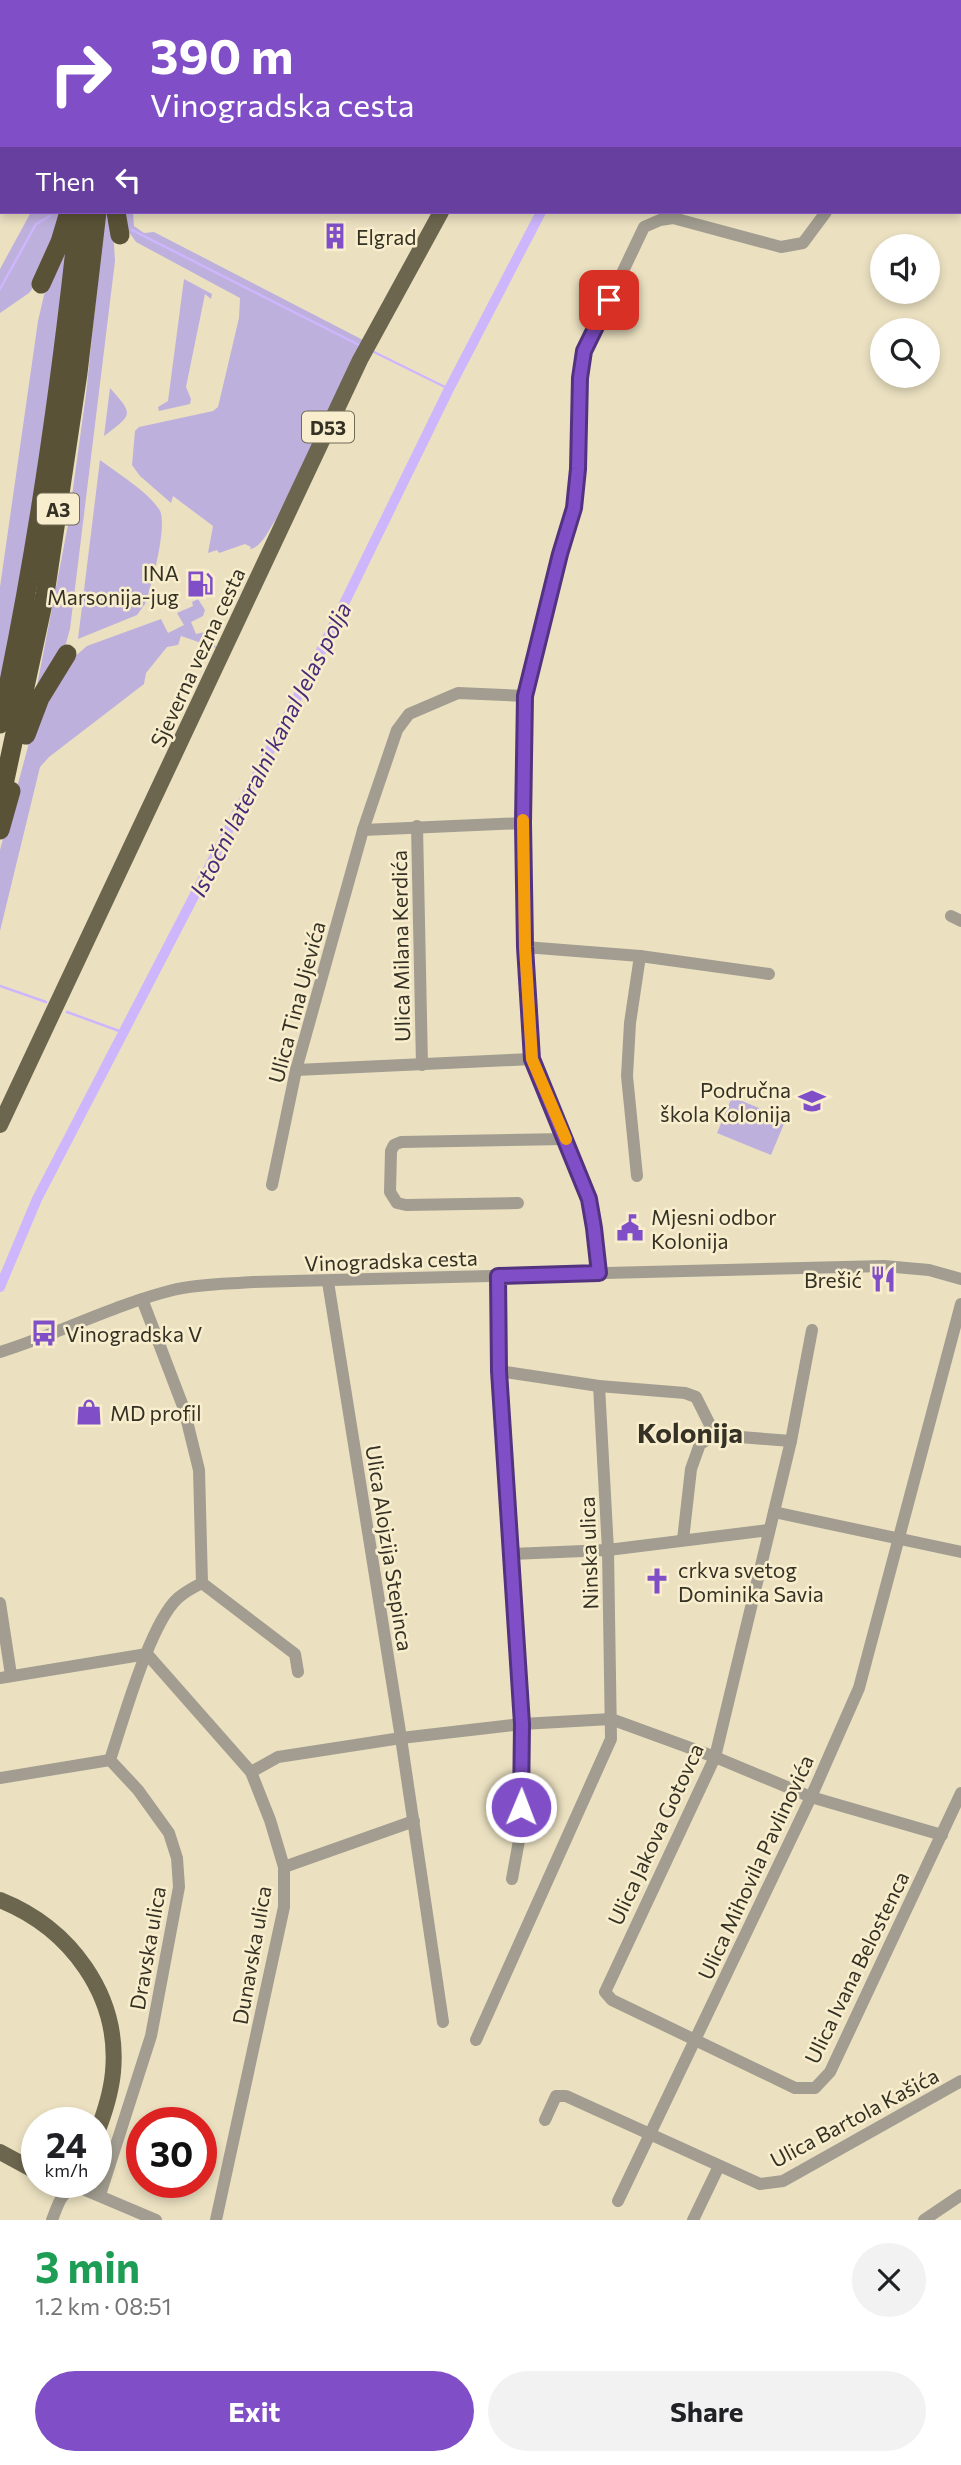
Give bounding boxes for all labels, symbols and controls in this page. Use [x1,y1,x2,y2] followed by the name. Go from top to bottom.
[150,24,293,84] text: 390 m
[35,28,126,119] icon: right
[150,84,414,124] text: Vinogradska cesta
[109,161,147,199] icon: left
[35,165,95,196] text: Then
[320,221,350,251] building icon: Elgrad
[356,224,416,249] place label: Elgrad
[870,234,940,388] map controls
[870,234,940,304] button: sound
[579,270,639,330] pin
[590,281,628,319] icon: arrive
[870,318,940,388] button: search
[302,412,354,442] road number: D53
[37,494,79,524] road number: A3
[47,560,179,609] place label: INA Marsonija-jug
[144,563,250,751] street label: Sjeverna vezna cesta
[185,569,215,599] fuel station icon: INA Marsonija-jug
[183,597,357,901] water label: Istočni lateralni kanal Jelas polja
[386,850,414,1042] street label: Ulica Milana Kerdića
[262,918,330,1086] street label: Ulica Tina Ujevića
[660,1077,791,1126] place label: Područna škola Kolonija
[797,1086,827,1116] school or university icon: Područna škola Kolonija
[651,1204,777,1253] place label: Mjesni odbor Kolonija
[615,1213,645,1243] public building icon: Mjesni odbor Kolonija
[304,1244,478,1276] street label: Vinogradska cesta
[868,1264,898,1294] restaurant icon: Brešić
[804,1267,862,1292] place label: Brešić
[29,1318,59,1348] bus stop icon: Vinogradska V
[65,1321,202,1346] place label: Vinogradska V
[74,1397,104,1427] shop icon: MD profil
[110,1400,201,1425] place label: MD profil
[637,1415,743,1449] district label: Kolonija
[361,1443,419,1653] street label: Ulica Alojzija Stepinca
[574,1496,602,1610] street label: Ninska ulica
[678,1557,824,1606] place label: crkva svetog Dominika Savia
[642,1566,672,1596] church icon: crkva svetog Dominika Savia
[602,1739,708,1929] street label: Ulica Jakova Gotovca
[692,1751,818,1983] street label: Ulica Mihovila Pavlinovića
[484,1770,558,1844] position arrow
[799,1867,913,2067] street label: Ulica Ivana Belostenca
[124,1884,170,2012] street label: Dravska ulica
[226,1884,276,2026] street label: Dunavska ulica
[766,2062,942,2172] street label: Ulica Bartola Kašića
[126,2107,217,2198] speed limit sign: 30
[46,2122,87,2165] text: 24
[45,2159,88,2181] text: km/h
[35,2240,140,2292] text: 3 min
[852,2243,926,2317] button: close
[35,2292,172,2320] text: 1.2 km · 08:51
[35,2371,474,2451] button: Exit
[488,2371,926,2451] button: Share

